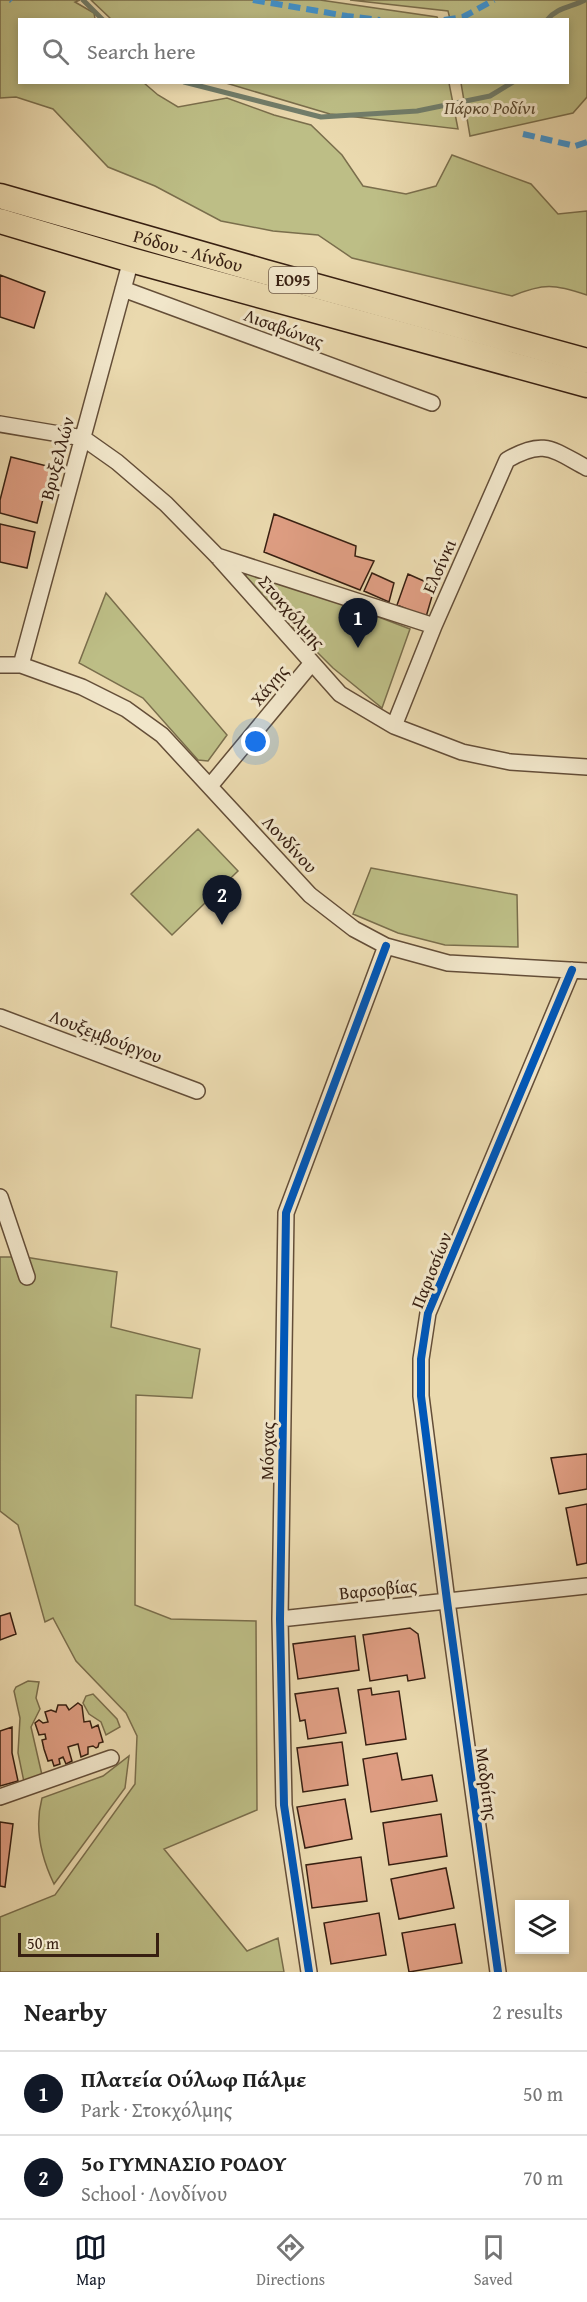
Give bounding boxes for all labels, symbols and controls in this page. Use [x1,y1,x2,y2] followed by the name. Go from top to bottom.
[18,18,569,84] search box
[39,35,72,68] icon: search
[87,35,196,67] text: Search here
[443,94,536,121] park label: Πάρκο Ροδίνι
[131,222,246,279] street label: Ρόδου - Λίνδου
[269,267,317,293] road number: ΕΟ95
[240,301,328,355] street label: Λισαβώνας
[33,413,81,503] street label: Βρυξελλών
[415,534,463,598] street label: Ελσίνκι
[252,569,332,655] street label: Στοκχόλμης
[338,598,378,648] pin: 1
[244,658,295,712] street label: Χάγης
[241,727,270,756] your location
[256,809,324,879] street label: Λονδίνου
[202,876,242,925] pin: 2
[46,1002,166,1070] street label: Λουξεμβούργου
[403,1228,459,1312] street label: Παρισσίων
[253,1421,281,1480] street label: Μόσχας
[338,1571,419,1607] street label: Βαρσοβίας
[469,1746,506,1822] street label: Μαδρίτης
[515,1900,569,1954] map controls
[515,1900,569,1954] button: layers
[18,1930,159,1958] scale bar
[27,1931,59,1955] text: 50 m
[24,1992,107,2031] text: Nearby
[492,1997,563,2026] text: 2 results
[81,2063,306,2095] text: Πλατεία Ούλωφ Πάλμε
[38,2079,49,2108] text: 1
[523,2079,563,2108] text: 50 m
[81,2095,232,2124] text: Park · Στοκχόλμης
[81,2147,286,2179] text: 5ο ΓΥΜΝΑΣΙΟ ΡΟΔΟΥ
[38,2163,49,2192] text: 2
[523,2163,563,2192] text: 70 m
[81,2179,227,2208] text: School · Λονδίνου
[74,2231,107,2291] tab: Map
[256,2231,325,2291] tab: Directions
[474,2231,513,2291] tab: Saved

